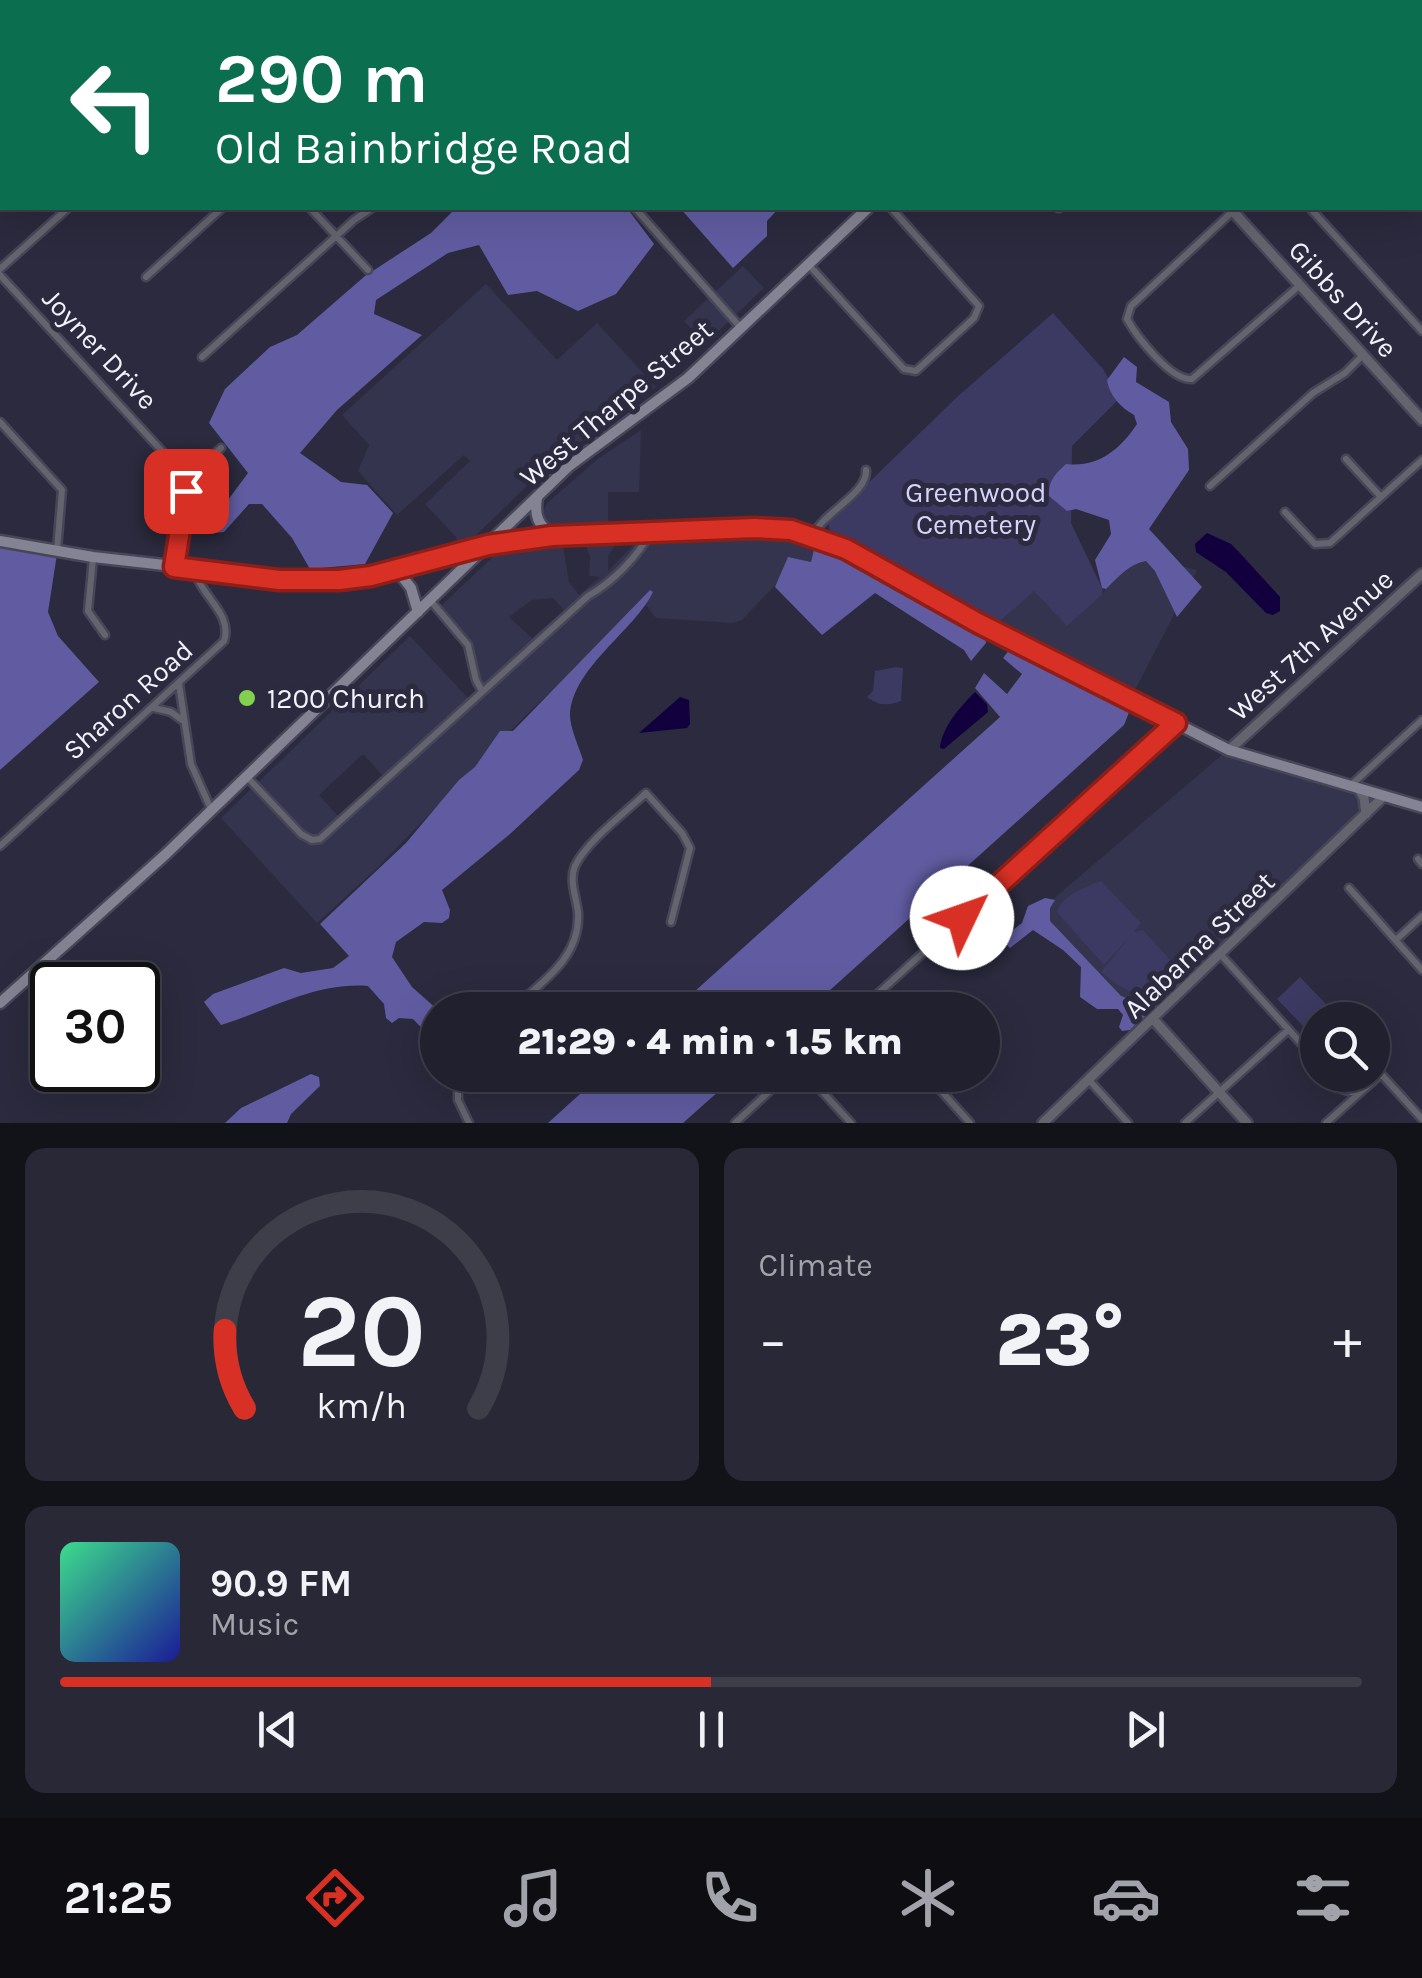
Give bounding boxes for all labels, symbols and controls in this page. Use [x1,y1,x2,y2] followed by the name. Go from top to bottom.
[215,38,428,120] text: 290 m
[50,40,180,170] icon: left
[215,122,633,174] text: Old Bainbridge Road
[1282,234,1404,364] street label: Gibbs Drive
[36,282,164,416] street label: Joyner Drive
[513,313,719,493] street label: West Tharpe Street
[144,449,229,534] pin
[159,464,214,519] icon: arrive
[905,476,1047,541] park label: Greenwood Cemetery
[1222,563,1400,727] street label: West 7th Avenue
[57,633,199,767] street label: Sharon Road
[267,682,425,715] place label: 1200 Church
[236,687,258,709] marker: 1200 Church
[1117,865,1281,1025] street label: Alabama Street
[910,866,1014,970] position arrow
[30,962,160,1092] speed limit sign: 30
[1300,1002,1390,1092] map controls
[1300,1002,1390,1092] button: search
[517,1019,903,1064] text: 21:29 · 4 min · 1.5 km
[759,1247,873,1284] text: Climate
[297,1271,426,1392] text: 20
[996,1296,1125,1384] text: 23°
[759,1308,787,1372] text: −
[1333,1308,1362,1372] text: +
[316,1385,407,1427] text: km/h
[210,1561,352,1606] text: 90.9 FM
[210,1606,299,1643] text: Music
[250,1702,305,1757] icon: previous
[684,1702,739,1757] icon: pause
[1118,1702,1173,1757] icon: next
[300,1863,370,1933] icon: directions
[498,1863,568,1933] icon: music
[695,1863,765,1933] icon: phone
[893,1863,963,1933] icon: climate
[1091,1863,1161,1933] icon: car
[1288,1863,1358,1933] icon: filters
[64,1872,173,1924] text: 21:25

